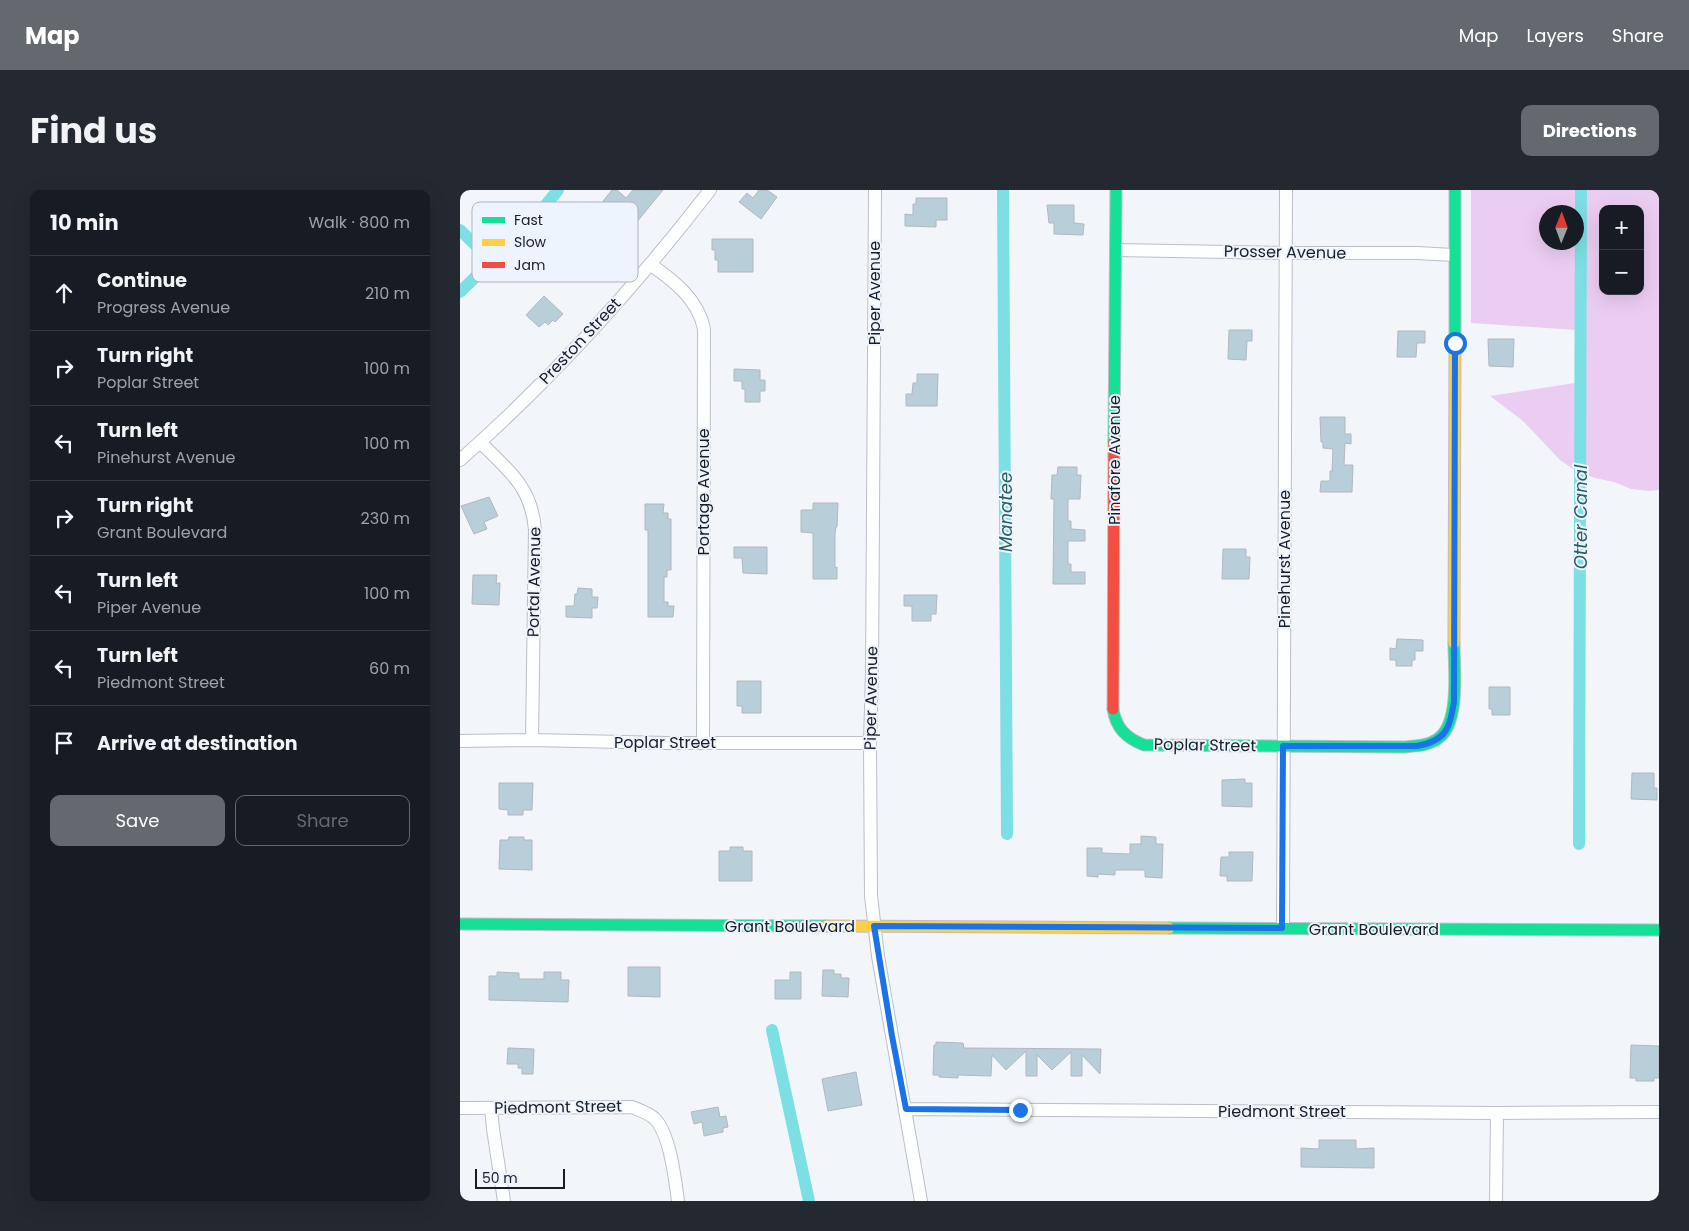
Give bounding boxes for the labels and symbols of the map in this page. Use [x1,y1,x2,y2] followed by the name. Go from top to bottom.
[472,202,638,282] legend
[1539,205,1584,250] north arrow
[514,210,543,230] text: Fast
[514,232,547,252] text: Slow
[1224,239,1346,265] street label: Prosser Avenue
[863,241,886,345] street label: Piper Avenue
[514,255,545,275] text: Jam
[534,292,626,389] street label: Preston Street
[1444,332,1467,355] route start
[1103,395,1126,525] street label: Pinafore Avenue
[692,428,715,556] street label: Portage Avenue
[1568,464,1593,569] water label: Otter Canal
[993,472,1018,552] water label: Manatee
[1273,490,1296,628] street label: Pinehurst Avenue
[522,527,546,637] street label: Portal Avenue
[859,646,883,750] street label: Piper Avenue
[614,731,716,754] street label: Poplar Street
[1154,733,1256,757] street label: Poplar Street
[725,915,855,938] street label: Grant Boulevard
[1309,918,1439,941] street label: Grant Boulevard
[494,1094,622,1120] street label: Piedmont Street
[1009,1099,1032,1122] route end
[1218,1100,1346,1123] street label: Piedmont Street
[475,1166,565,1189] scale bar

